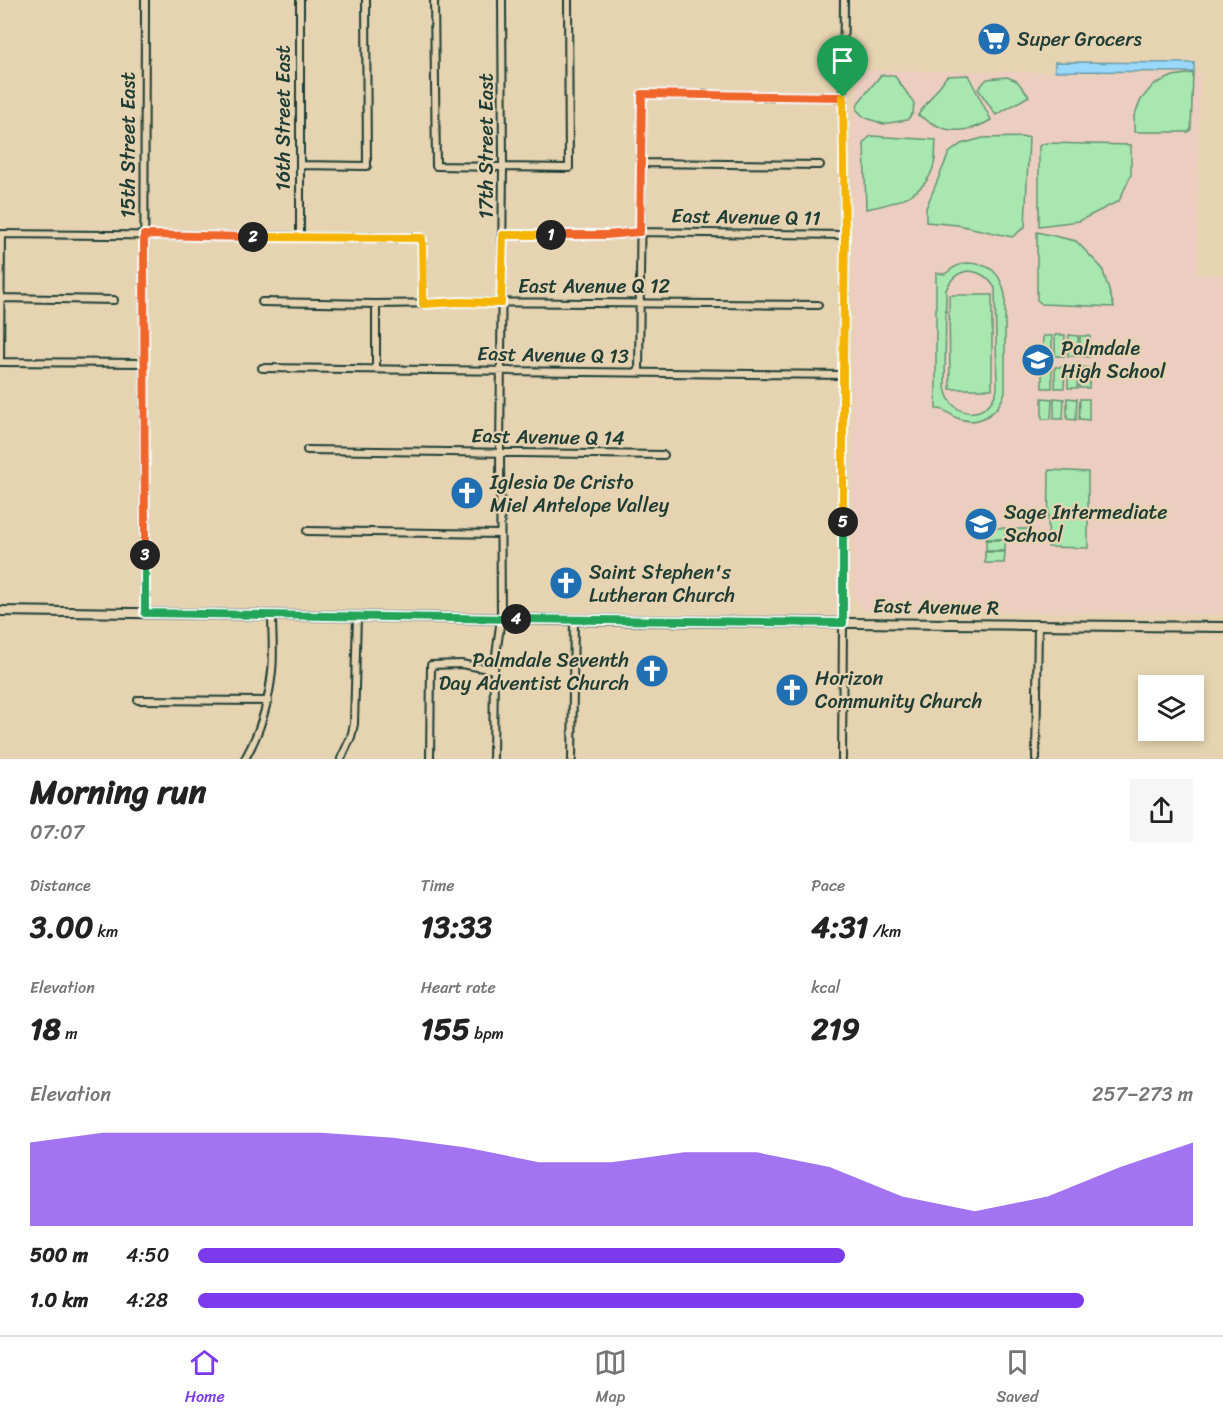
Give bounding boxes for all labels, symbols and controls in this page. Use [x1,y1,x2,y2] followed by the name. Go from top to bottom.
[976,21,1012,57] supermarket icon: Super Grocers
[1017,22,1143,57] place label: Super Grocers
[817,35,868,97] pin
[826,44,859,77] icon: arrive
[266,45,301,191] street label: 16th Street East
[111,71,146,218] street label: 15th Street East
[469,73,504,219] street label: 17th Street East
[671,198,821,236] street label: East Avenue Q 11
[536,220,566,250] pin: 1
[548,220,554,249] text: 1
[238,222,268,252] pin: 2
[248,222,258,251] text: 2
[518,269,671,304] street label: East Avenue Q 12
[1061,331,1167,389] place label: Palmdale High School
[477,336,629,374] street label: East Avenue Q 13
[1020,342,1056,378] school or university icon: Palmdale High School
[471,418,625,456] street label: East Avenue Q 14
[489,465,670,523] place label: Iglesia De Cristo Miel Antelope Valley
[449,475,485,511] church icon: Iglesia De Cristo Miel Antelope Valley
[1004,495,1168,553] place label: Sage Intermediate School
[963,506,999,542] school or university icon: Sage Intermediate School
[828,507,858,537] pin: 5
[838,507,848,536] text: 5
[130,540,160,570] pin: 3
[141,540,149,569] text: 3
[589,555,735,613] place label: Saint Stephen's Lutheran Church
[548,565,584,601] church icon: Saint Stephen's Lutheran Church
[873,588,999,626] street label: East Avenue R
[501,604,531,634] pin: 4
[511,604,521,633] text: 4
[439,643,629,701] place label: Palmdale Seventh Day Adventist Church
[634,653,670,689] church icon: Palmdale Seventh Day Adventist Church
[815,661,982,719] place label: Horizon Community Church
[774,672,810,708] church icon: Horizon Community Church
[1138,675,1204,741] map controls
[1138,675,1204,741] button: layers
[30,763,206,821] text: Morning run
[1130,779,1193,842] button: share
[30,815,84,850] text: 07:07
[30,871,91,900] text: Distance
[421,871,454,900] text: Time
[811,871,845,900] text: Pace
[30,900,93,954] text: 3.00
[421,900,492,954] text: 13:33
[811,900,868,954] text: 4:31
[93,917,118,946] text: km
[868,917,901,946] text: /km
[30,973,95,1002] text: Elevation
[421,973,496,1002] text: Heart rate
[811,973,840,1002] text: kcal
[30,1002,61,1056] text: 18
[421,1002,470,1056] text: 155
[811,1002,860,1056] text: 219
[61,1019,77,1048] text: m
[470,1019,504,1048] text: bpm
[30,1077,111,1112] text: Elevation
[1092,1077,1193,1112] text: 257–273 m
[30,1238,88,1273] text: 500 m
[126,1238,169,1273] text: 4:50
[30,1283,88,1318] text: 1.0 km
[126,1283,168,1318] text: 4:28
[185,1346,225,1411] tab: Home
[594,1346,627,1411] tab: Map
[996,1346,1038,1411] tab: Saved

